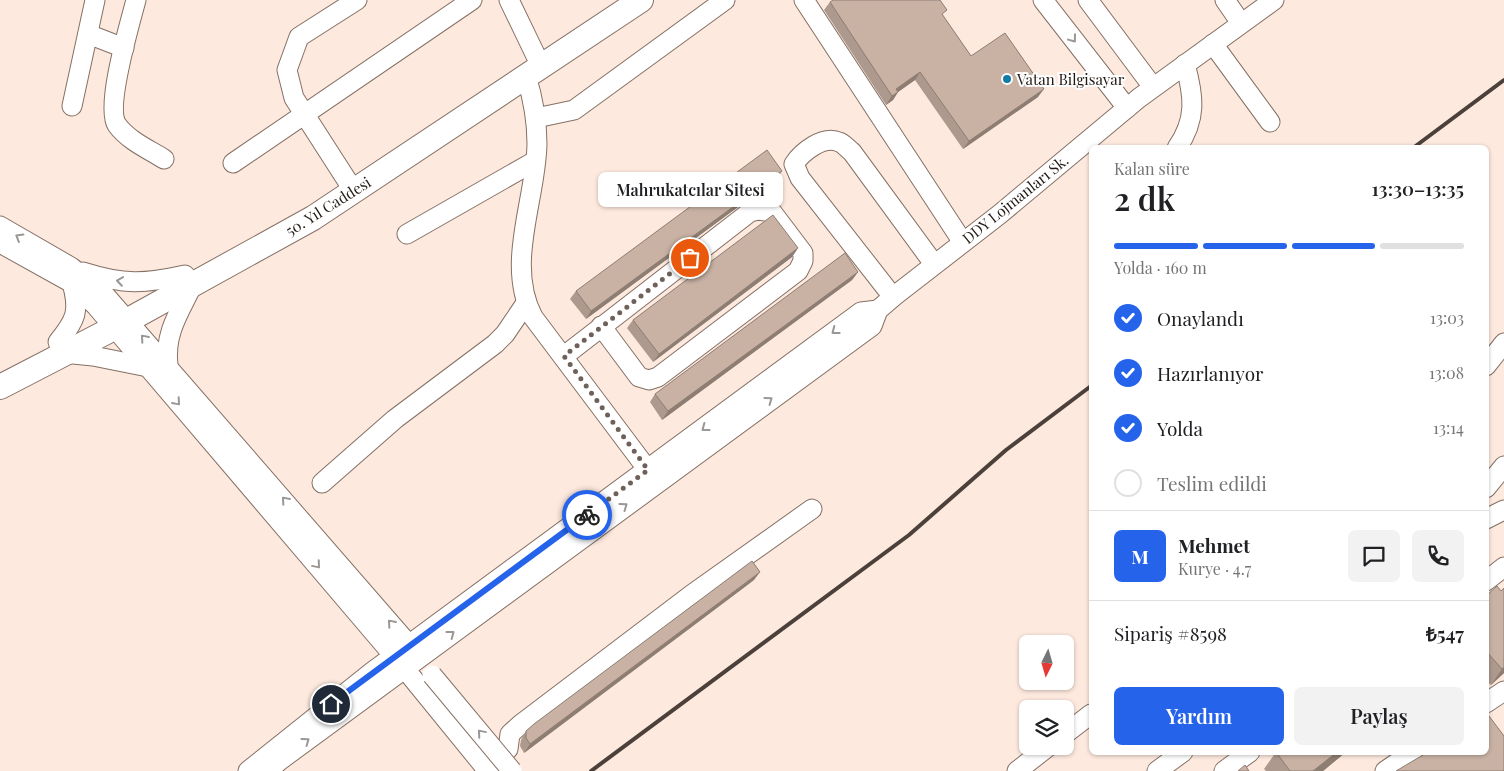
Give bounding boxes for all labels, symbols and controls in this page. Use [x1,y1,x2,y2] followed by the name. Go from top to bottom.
[1067,33,1075,42] one-way arrow
[1016,69,1125,89] place label: Vatan Bilgisayar
[1001,73,1013,85] marker: Vatan Bilgisayar
[958,150,1072,248] street label: DDY Lojmanları Sk.
[1114,158,1190,179] text: Kalan süre
[282,172,375,240] street label: 50. Yıl Caddesi
[598,173,782,208] callout: Mahrukatcılar Sitesi
[1372,175,1464,201] text: 13:30–13:35
[1114,176,1175,219] text: 2 dk
[616,179,765,200] text: Mahrukatcılar Sitesi
[15,233,24,243] one-way arrow
[669,237,711,279] pin
[676,244,704,272] icon: bag
[1114,257,1207,278] text: Yolda · 160 m
[115,276,123,287] one-way arrow
[1114,304,1142,332] icon: check
[1157,305,1244,331] text: Onaylandı
[1430,307,1464,328] text: 13:03
[831,325,841,334] one-way arrow
[141,334,150,343] one-way arrow
[1114,359,1142,387] icon: check
[1157,360,1264,386] text: Hazırlanıyor
[1429,362,1464,383] text: 13:08
[172,396,181,405] one-way arrow
[763,397,773,406] one-way arrow
[1114,414,1142,442] icon: check
[1157,415,1203,441] text: Yolda
[1433,417,1464,438] text: 13:14
[701,422,711,431] one-way arrow
[1157,470,1267,496] text: Teslim edildi
[562,490,612,540] courier
[282,497,291,506] one-way arrow
[573,501,601,529] icon: bike
[618,503,628,512] one-way arrow
[1348,530,1400,582] button: chat
[1412,530,1464,582] button: phone
[1178,532,1250,558] text: Mehmet
[1131,543,1149,569] text: M
[1178,558,1251,579] text: Kurye · 4.7
[311,559,320,568] one-way arrow
[388,620,397,629] one-way arrow
[1114,620,1227,646] text: Sipariş #8598
[1426,620,1464,646] text: ₺547
[445,632,454,640] one-way arrow
[1019,635,1074,690] north arrow
[1019,635,1074,755] map controls
[310,683,352,725] pin
[1114,687,1284,745] button: Yardım
[1294,687,1464,745] button: Paylaş
[317,690,345,718] icon: home
[1019,700,1074,755] button: layers
[477,730,486,739] one-way arrow
[300,738,310,747] one-way arrow

